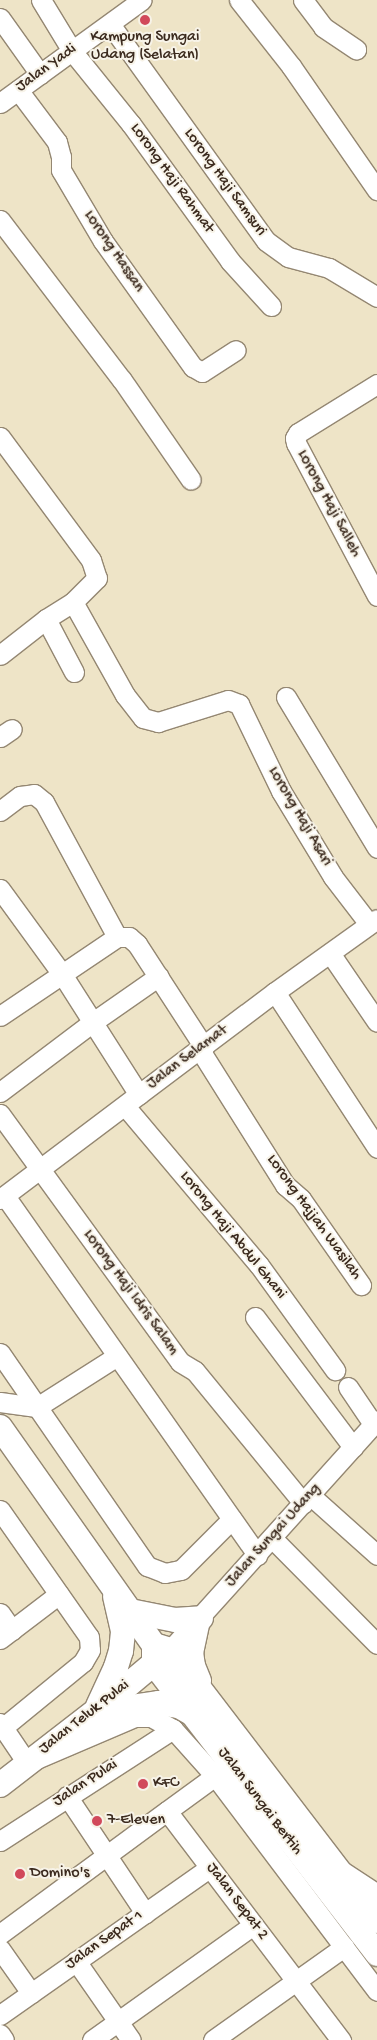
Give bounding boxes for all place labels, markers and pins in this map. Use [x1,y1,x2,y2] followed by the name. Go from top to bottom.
[139,14,151,26] marker: Kampung Sungai Udang (Selatan)
[91,28,199,66] place label: Kampung Sungai Udang (Selatan)
[153,1774,179,1794] place label: KFC
[137,1778,149,1790] marker: KFC
[107,1811,165,1831] place label: 7-Eleven
[91,1815,103,1827] marker: 7-Eleven
[30,1864,89,1884] place label: Domino's
[14,1868,26,1880] marker: Domino's

